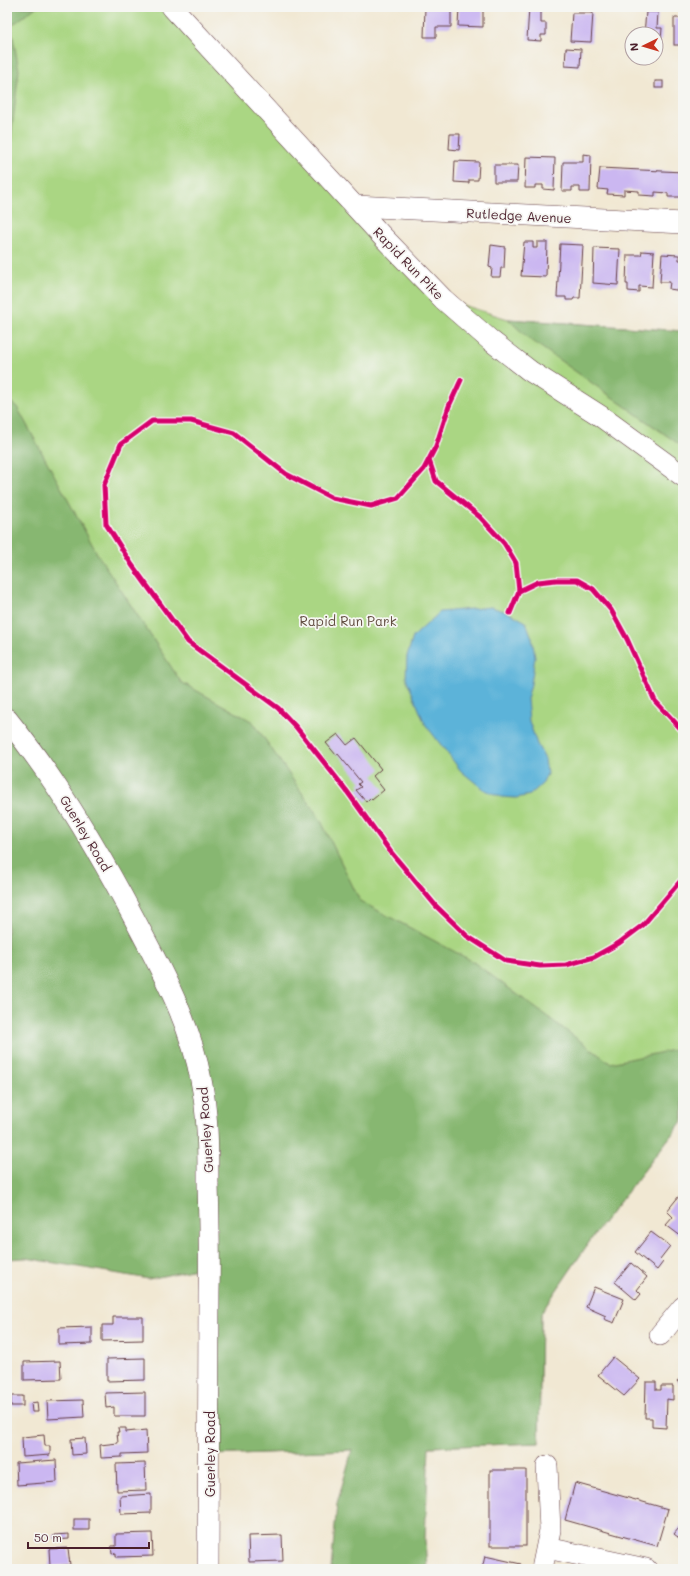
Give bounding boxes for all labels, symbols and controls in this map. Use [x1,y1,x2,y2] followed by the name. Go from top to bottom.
[624,26,664,66] north arrow
[626,42,641,52] text: N
[466,204,572,226] street label: Rutledge Avenue
[370,223,448,303] street label: Rapid Run Pike
[299,612,397,629] park label: Rapid Run Park
[57,792,115,874] street label: Guerley Road
[194,1087,216,1173] street label: Guerley Road
[201,1411,218,1497] street label: Guerley Road
[28,1524,149,1550] scale bar
[34,1529,62,1545] text: 50 m

